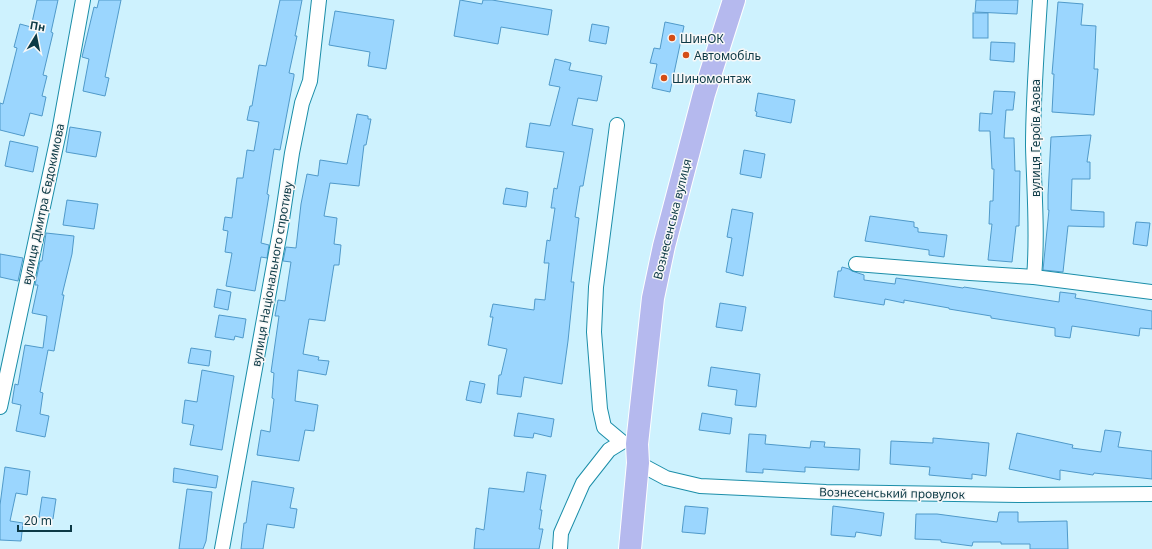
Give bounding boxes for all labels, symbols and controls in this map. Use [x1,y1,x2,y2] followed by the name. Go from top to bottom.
[16,16,56,56] north arrow
[29,17,47,34] text: Пн
[680,30,724,47] place label: ШинОК
[667,33,677,43] marker: ШинОК
[694,47,761,64] place label: Автомобіль
[681,50,691,60] marker: Автомобіль
[672,70,752,87] place label: Шиномонтаж
[659,73,669,83] marker: Шиномонтаж
[1027,79,1044,197] street label: вулиця Героїв Азова
[18,122,68,286] street label: вулиця Дмитра Євдокимова
[649,157,695,281] street label: Вознесенська вулиця
[247,179,297,368] street label: вулиця Національного спротиву
[819,483,966,503] street label: Вознесенський провулок
[18,507,71,533] scale bar
[24,512,52,529] text: 20 m

